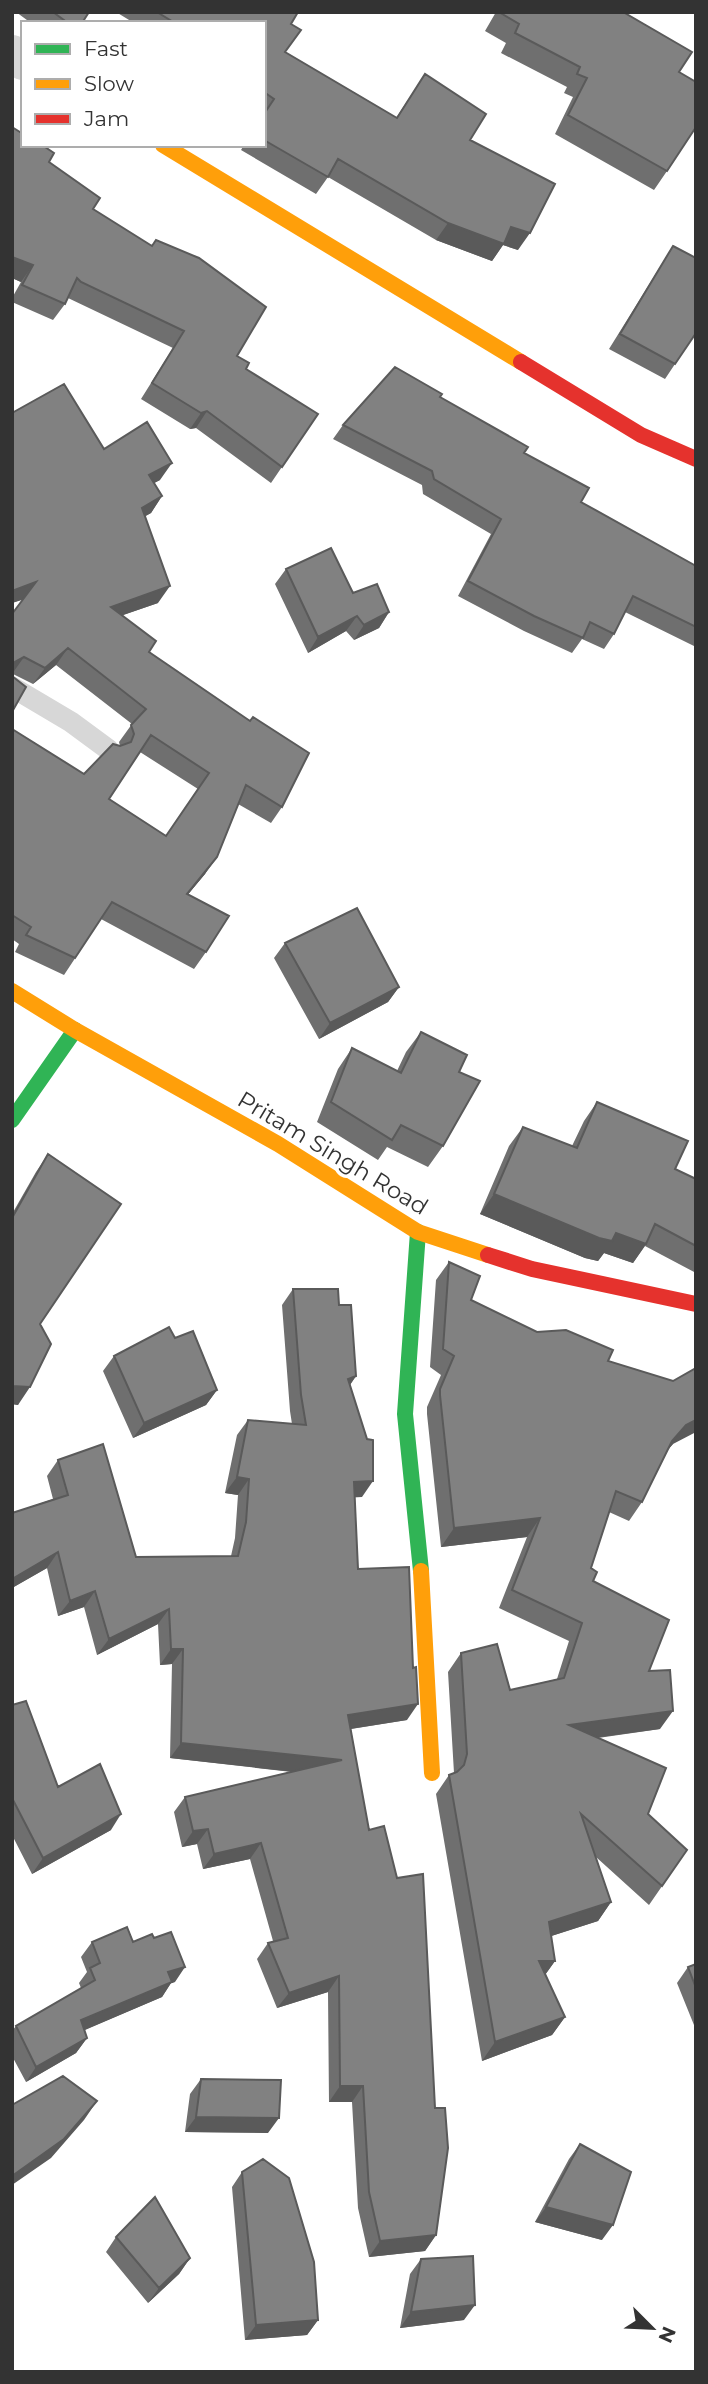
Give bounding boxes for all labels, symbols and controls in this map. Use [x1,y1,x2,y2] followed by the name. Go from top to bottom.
[21,21,266,147] legend
[84,36,128,61] text: Fast
[84,71,134,96] text: Slow
[83,106,129,131] text: Jam
[233,1085,433,1221] street label: Pritam Singh Road
[617,2293,687,2363] north arrow
[653,2323,681,2346] text: N

